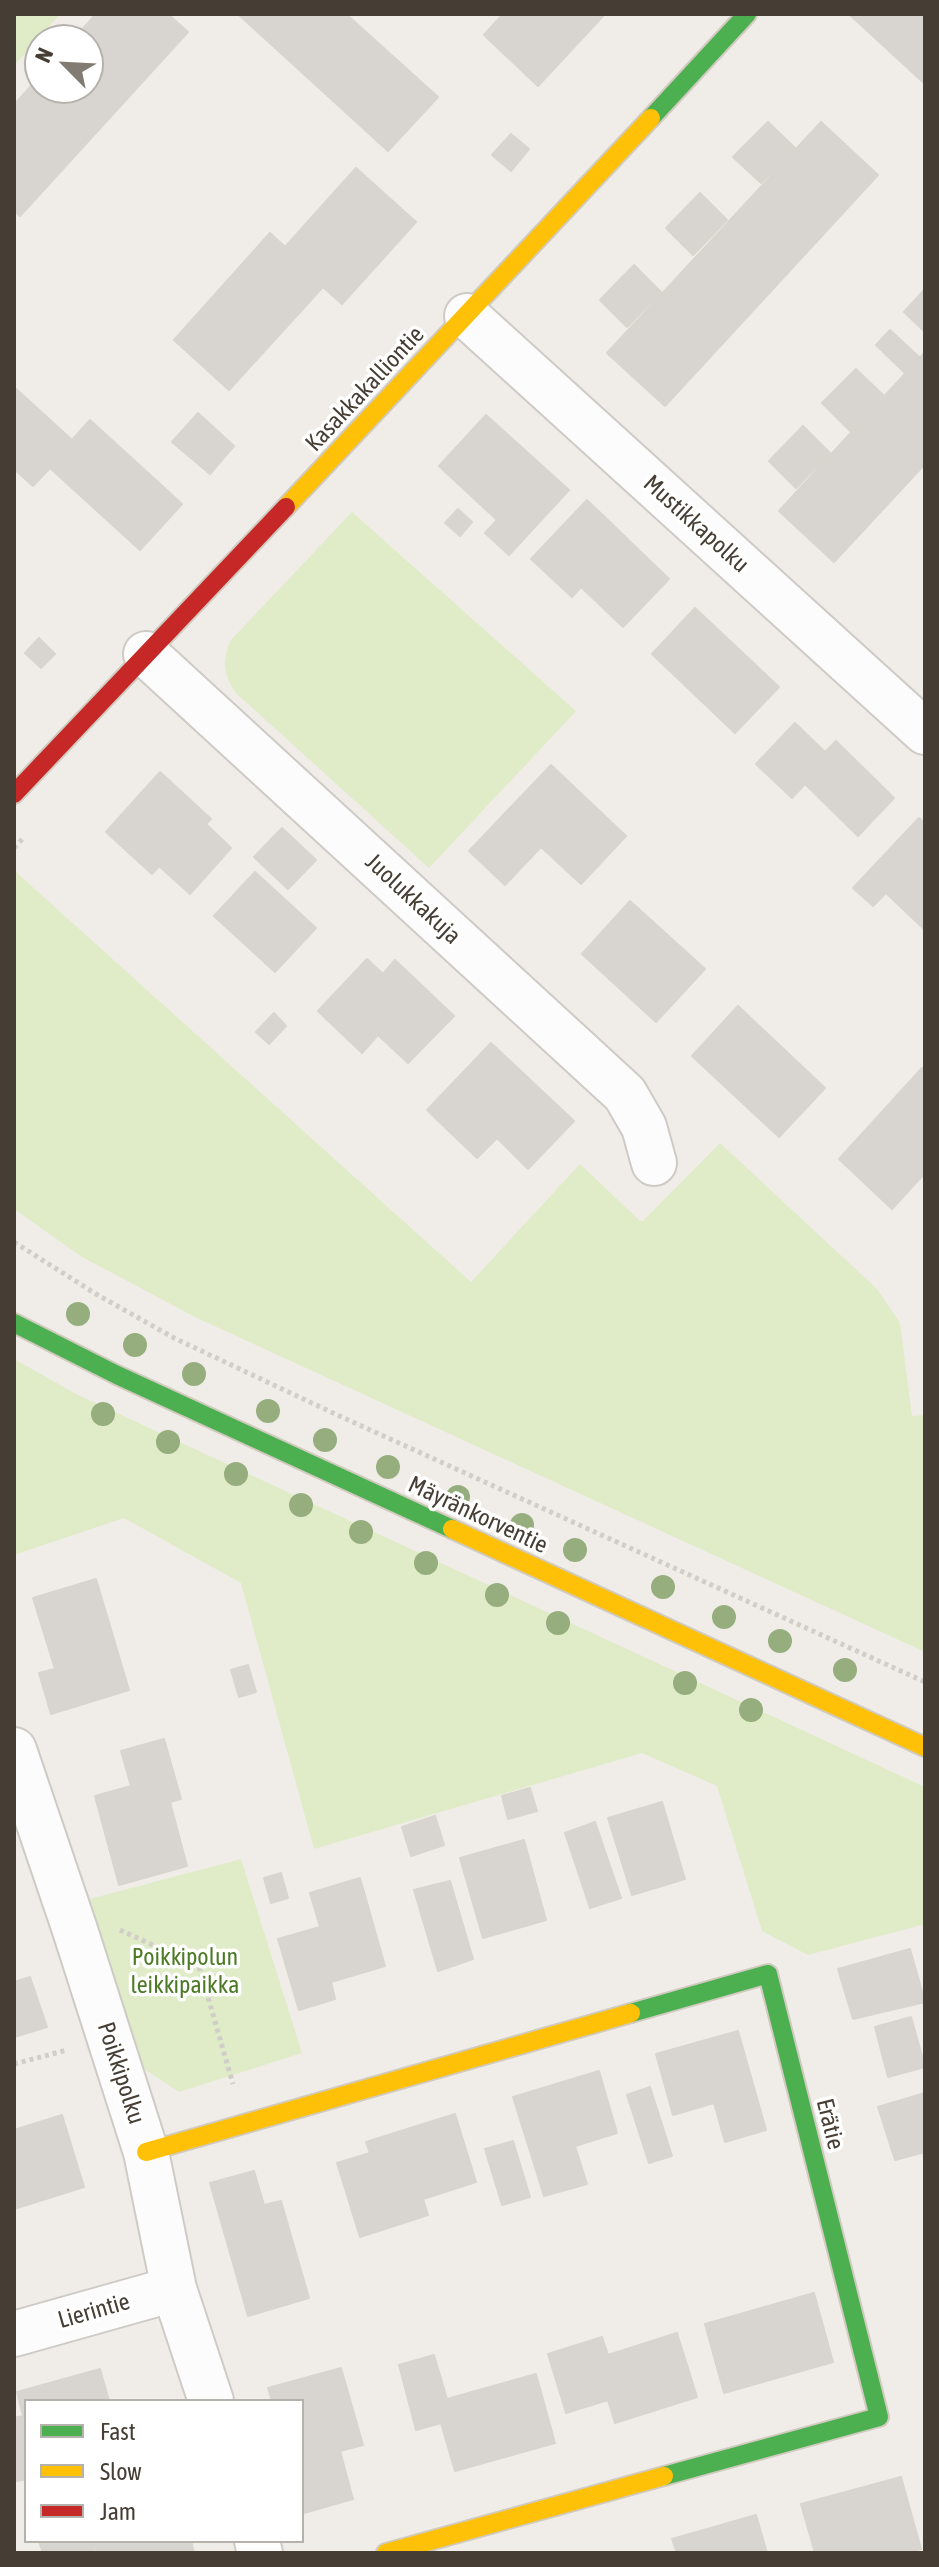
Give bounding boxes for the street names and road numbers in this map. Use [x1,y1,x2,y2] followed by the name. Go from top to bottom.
[300,320,430,458] street label: Kasakkakalliontie
[637,469,755,579] street label: Mustikkapolku
[359,848,467,950] street label: Juolukkakuja
[404,1470,552,1560] street label: Mäyränkorventie
[91,2018,151,2128] street label: Poikkipolku
[810,2096,850,2152] street label: Erätie
[55,2287,133,2335] street label: Lierintie

